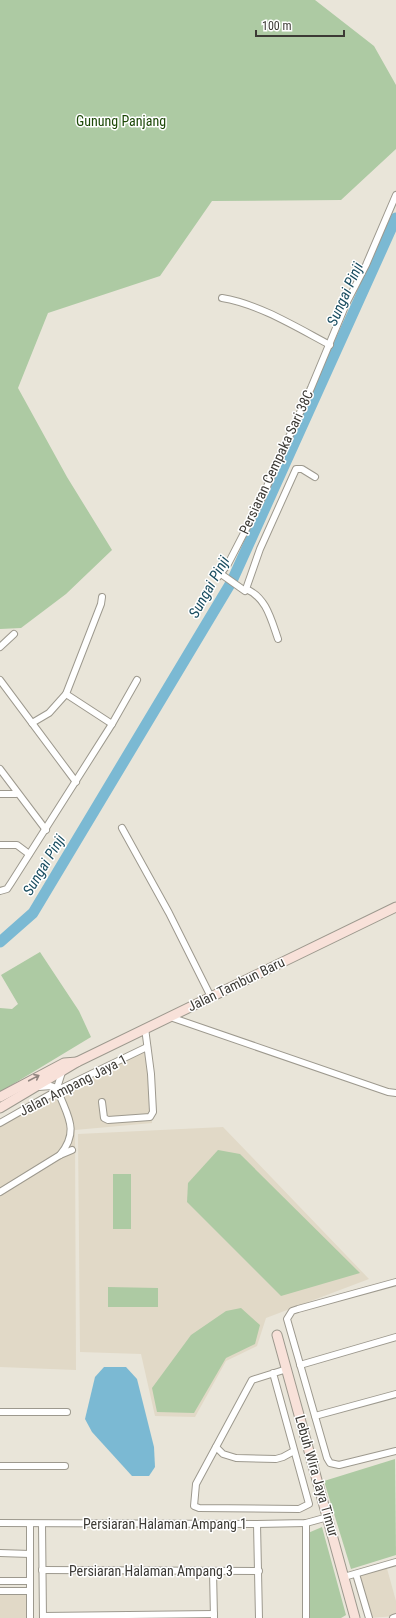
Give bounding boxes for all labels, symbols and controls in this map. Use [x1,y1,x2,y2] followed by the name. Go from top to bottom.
[256,12,344,38] scale bar
[262,19,292,33] text: 100 m
[76,113,166,129] park label: Gunung Panjang
[323,259,367,329] water label: Sungai Pinji
[236,388,316,536] street label: Persiaran Cempaka Sari 38C
[185,553,234,621] water label: Sungai Pinji
[19,831,69,899] water label: Sungai Pinji
[185,954,287,1014] street label: Jalan Tambun Baru
[17,1051,129,1119] street label: Jalan Ampang Jaya 1
[28,1074,40,1081] one-way arrow
[292,1413,342,1539] street label: Lebuh Wira Jaya Timur
[83,1516,247,1532] street label: Persiaran Halaman Ampang 1
[69,1563,233,1579] street label: Persiaran Halaman Ampang 3

